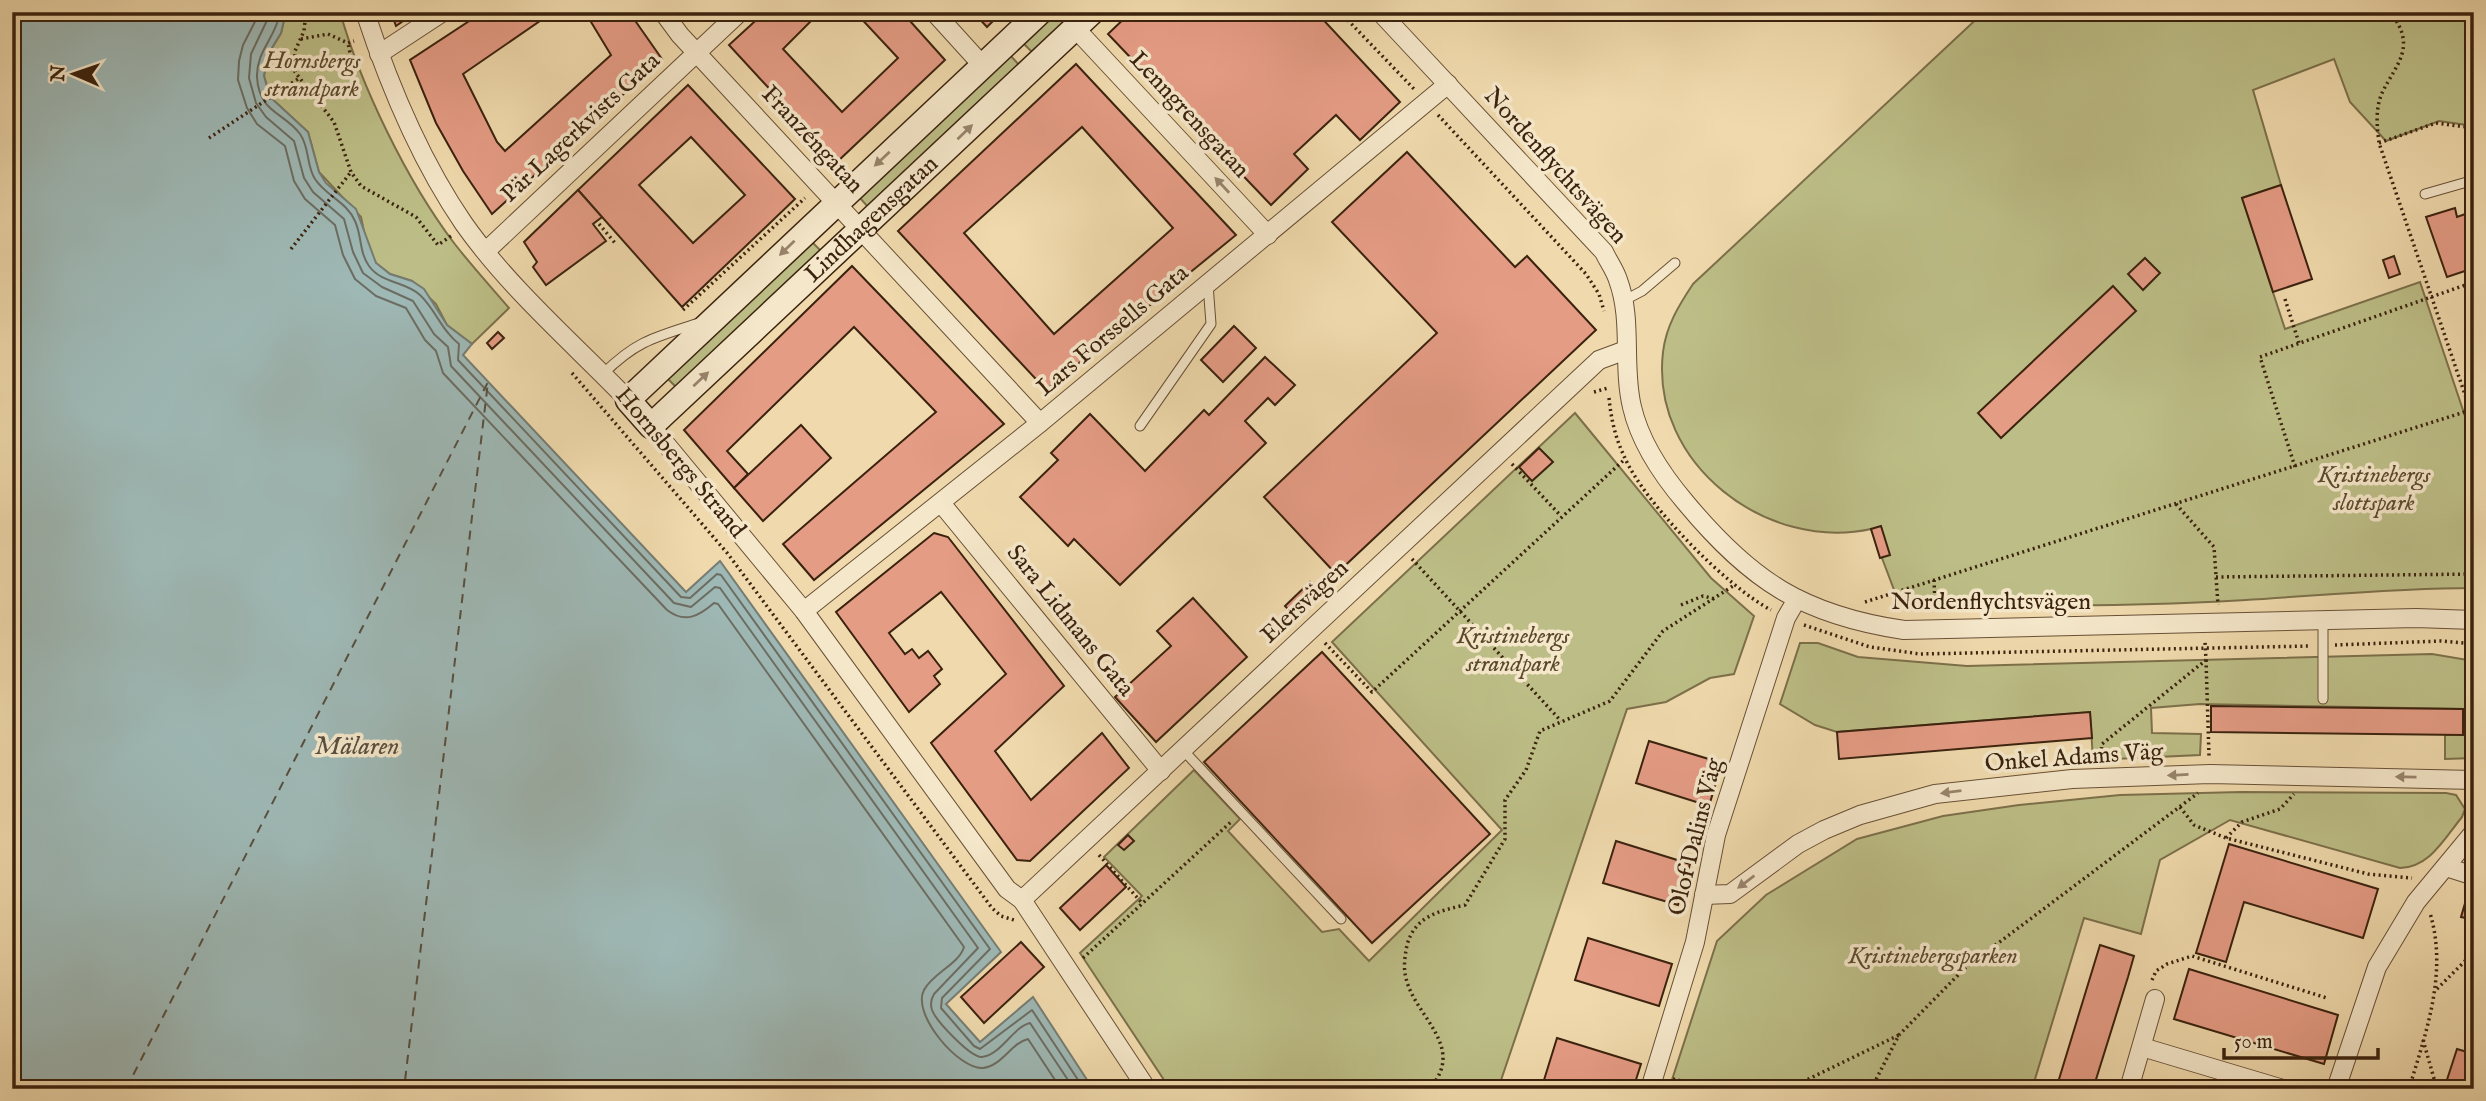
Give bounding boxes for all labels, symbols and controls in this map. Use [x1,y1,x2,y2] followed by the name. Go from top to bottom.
[38,38,108,108] north arrow
[1122,45,1256,185] street label: Lenngrensgatan
[263,46,362,105] park label: Hornsbergs strandpark
[495,46,668,210] street label: Pär Lagerkvists Gata
[47,64,71,83] text: N
[754,79,870,201] street label: Franzéngatan
[1476,81,1634,251] street label: Nordenflychtsvägen
[956,124,974,140] one-way arrow
[798,149,945,289] street label: Lindhagensgatan
[873,151,891,167] one-way arrow
[1214,177,1230,194] one-way arrow
[779,240,796,256] one-way arrow
[1030,258,1196,404] street label: Lars Forssells Gata
[692,372,709,388] one-way arrow
[608,381,752,545] street label: Hornsbergs Strand
[2317,460,2431,519] park label: Kristinebergs slottspark
[999,539,1141,704] street label: Sara Lidmans Gata
[1255,553,1356,651] street label: Elersvägen
[1891,587,2091,618] street label: Nordenflychtsvägen
[1456,621,1570,680] park label: Kristinebergs strandpark
[315,730,399,763] water label: Mälaren
[1984,736,2165,780] street label: Onkel Adams Väg
[1661,754,1731,919] street label: Olof Dalins Väg
[2167,770,2189,781] one-way arrow
[2394,771,2416,783] one-way arrow
[1940,787,1962,798] one-way arrow
[1737,874,1755,888] one-way arrow
[1847,941,2018,972] park label: Kristinebergsparken
[2224,1017,2378,1061] scale bar
[2234,1029,2273,1056] text: 50 m

